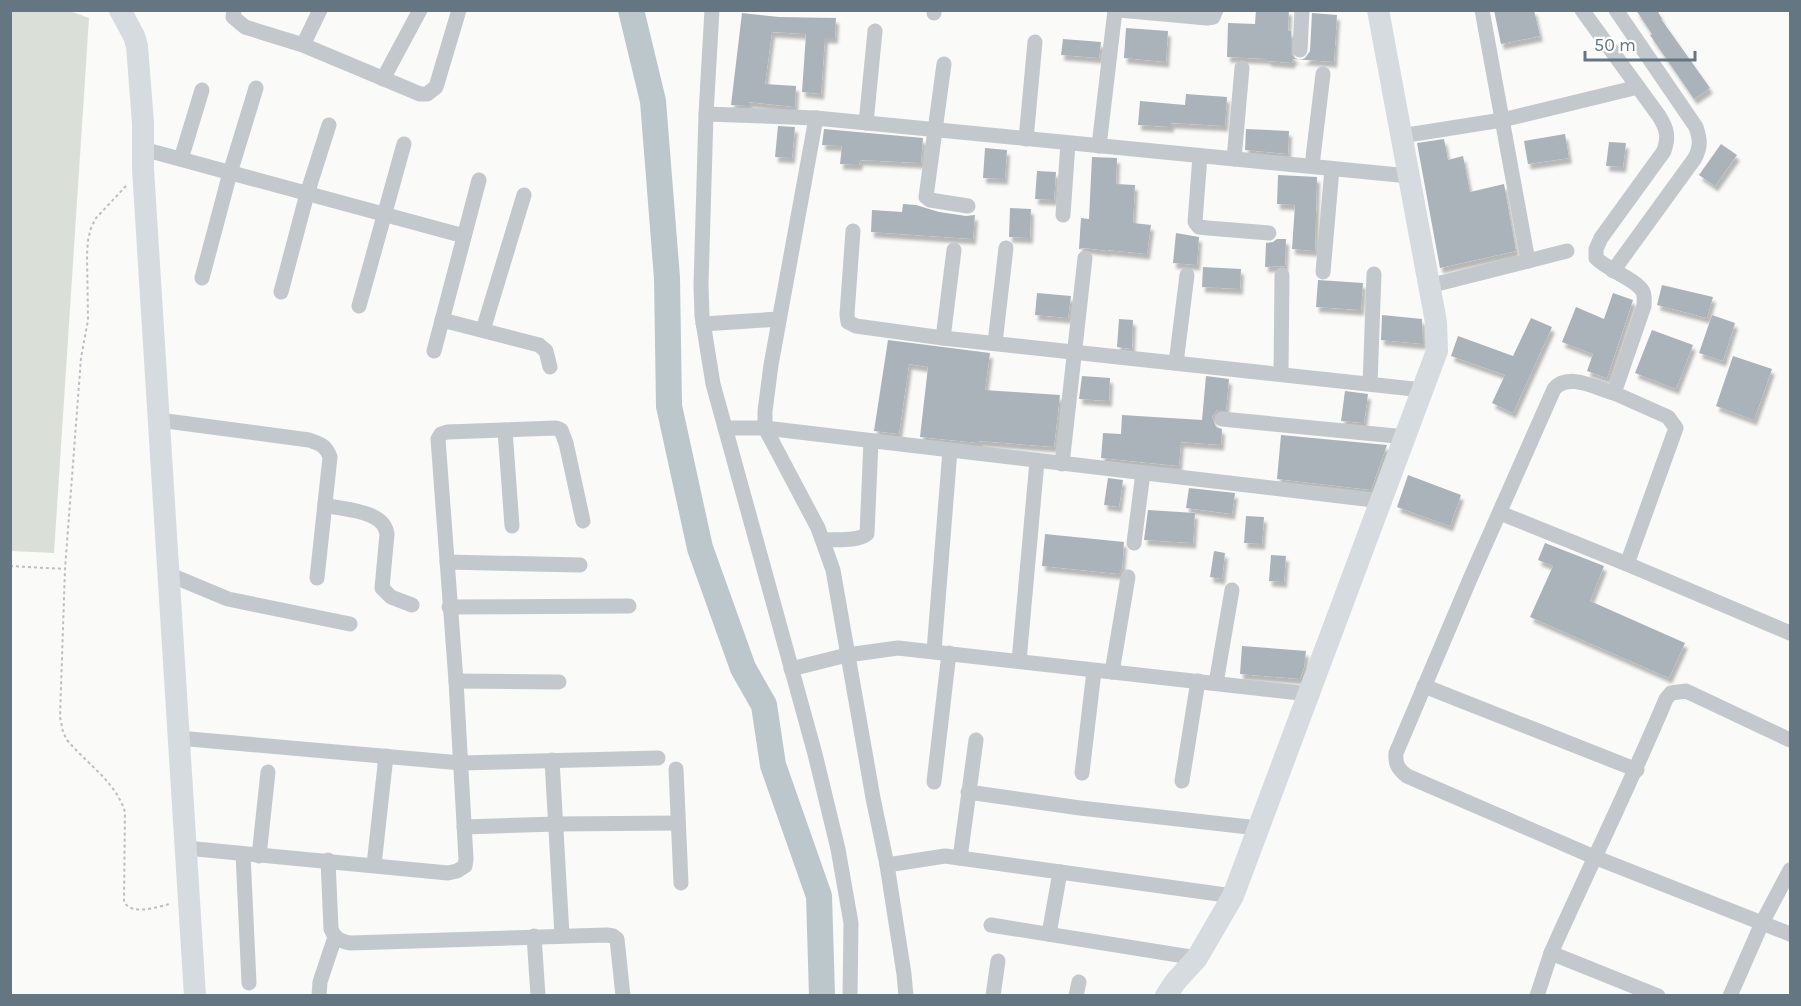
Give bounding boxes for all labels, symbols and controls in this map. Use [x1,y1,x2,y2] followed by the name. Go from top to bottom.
[1585,24,1694,62] scale bar
[1594,34,1636,56] text: 50 m

